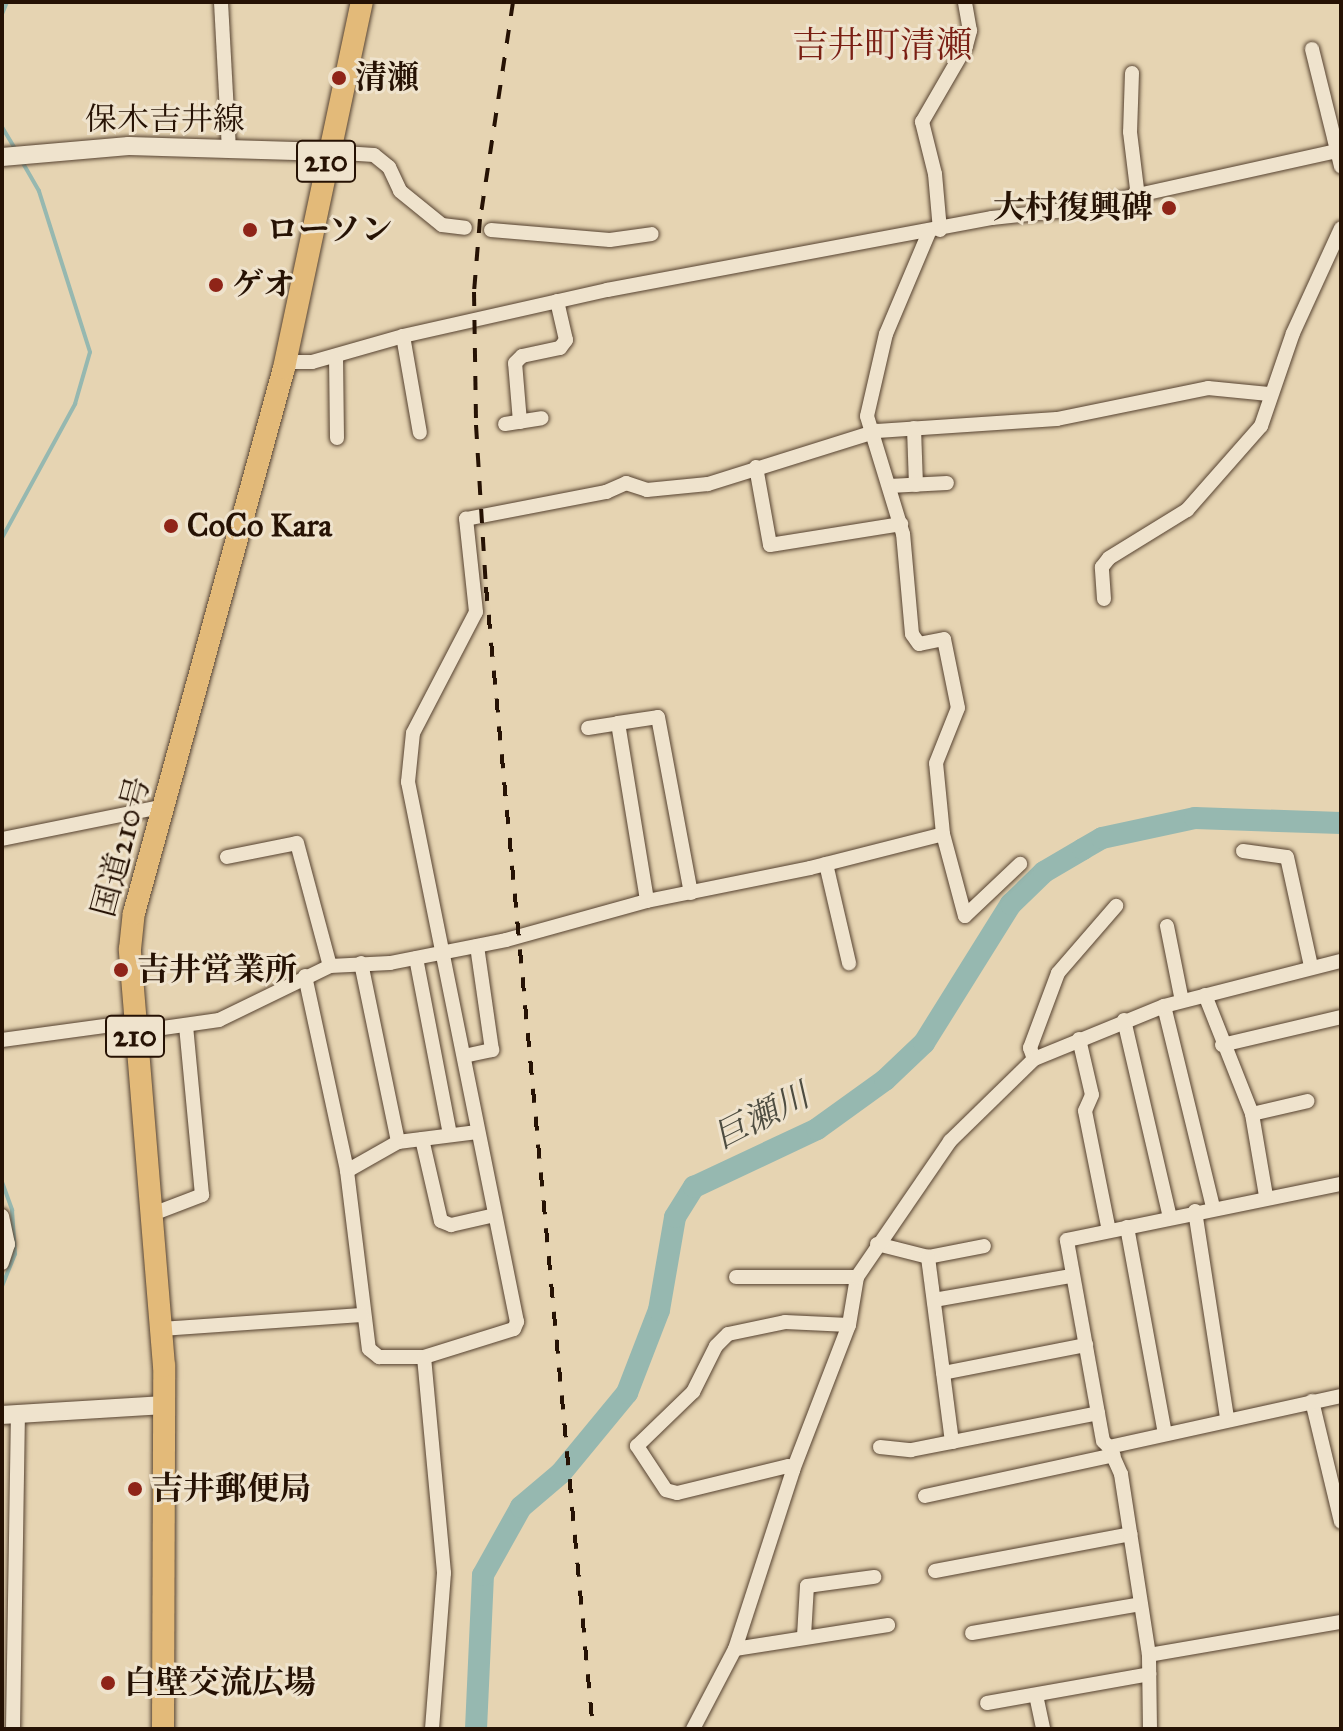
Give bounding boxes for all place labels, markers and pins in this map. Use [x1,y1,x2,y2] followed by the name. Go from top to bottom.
[355,59,419,97] place label: 清瀬
[330,69,348,87] marker: 清瀬
[993,189,1153,227] place label: 大村復興碑
[1160,199,1178,217] marker: 大村復興碑
[266,211,394,249] place label: ローソン
[241,221,259,239] marker: ローソン
[232,266,296,304] place label: ゲオ
[207,276,225,294] marker: ゲオ
[187,507,332,545] place label: CoCo Kara
[162,517,180,535] marker: CoCo Kara
[137,951,297,989] place label: 吉井営業所
[112,961,130,979] marker: 吉井営業所
[151,1470,311,1508] place label: 吉井郵便局
[126,1480,144,1498] marker: 吉井郵便局
[124,1664,316,1702] place label: 白壁交流広場
[99,1674,117,1692] marker: 白壁交流広場

